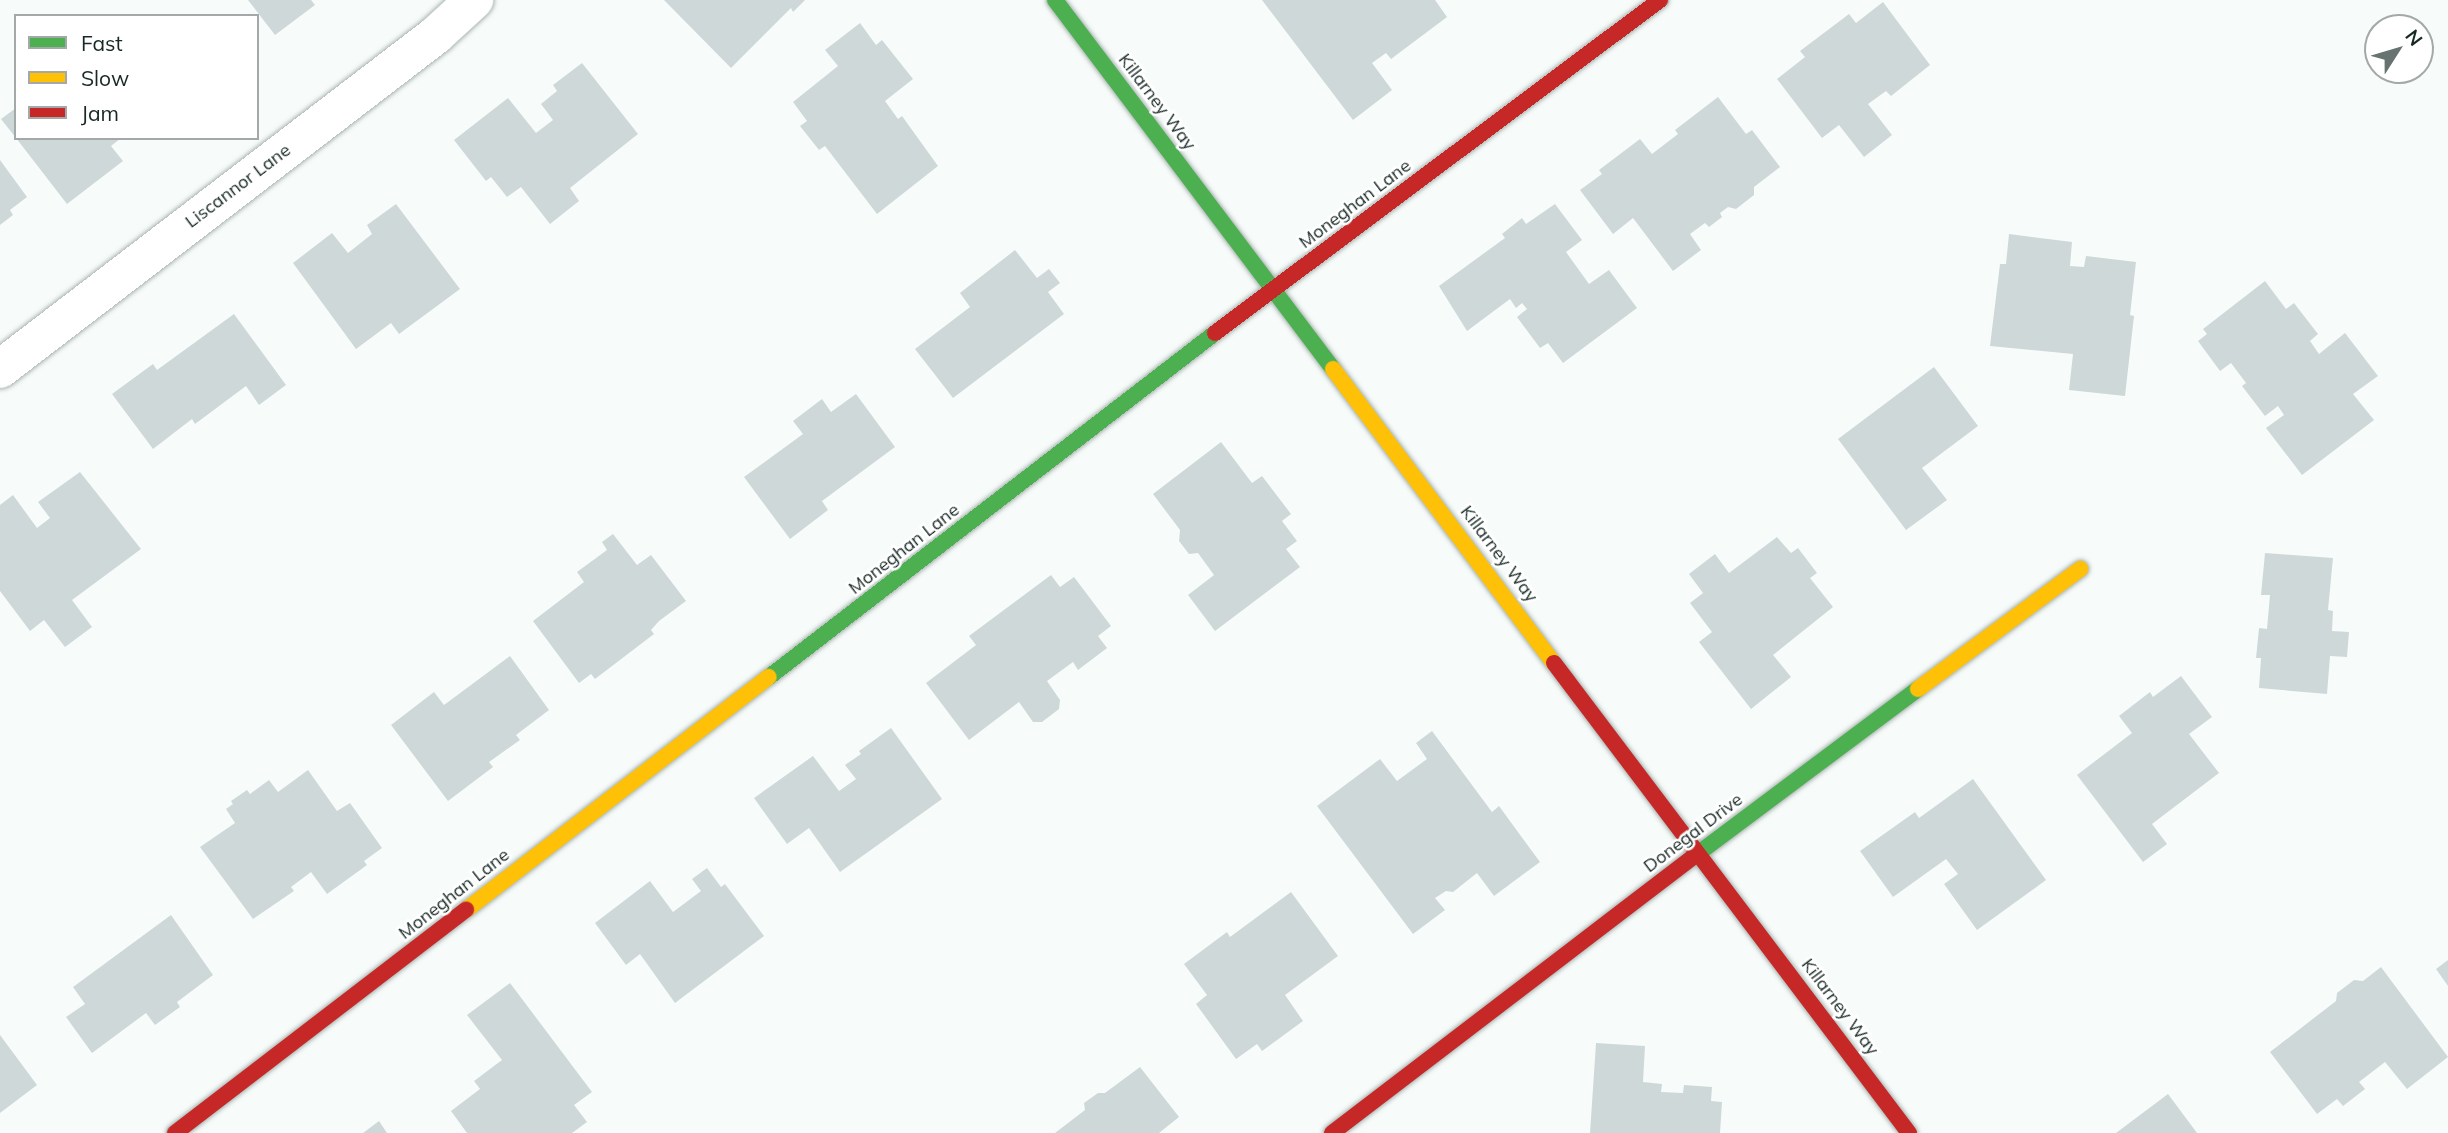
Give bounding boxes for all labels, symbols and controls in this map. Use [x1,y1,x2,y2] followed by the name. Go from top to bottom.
[14,14,259,140] legend
[2364,14,2434,84] north arrow
[2400,25,2428,51] text: N
[81,30,123,56] text: Fast
[1114,49,1200,155] street label: Killarney Way
[81,65,129,91] text: Slow
[81,100,119,126] text: Jam
[181,139,295,233] street label: Liscannor Lane
[1295,155,1415,253] street label: Moneghan Lane
[844,499,964,599] street label: Moneghan Lane
[1456,501,1542,607] street label: Killarney Way
[1639,789,1747,877] street label: Donegal Drive
[394,844,514,944] street label: Moneghan Lane
[1797,954,1883,1060] street label: Killarney Way

